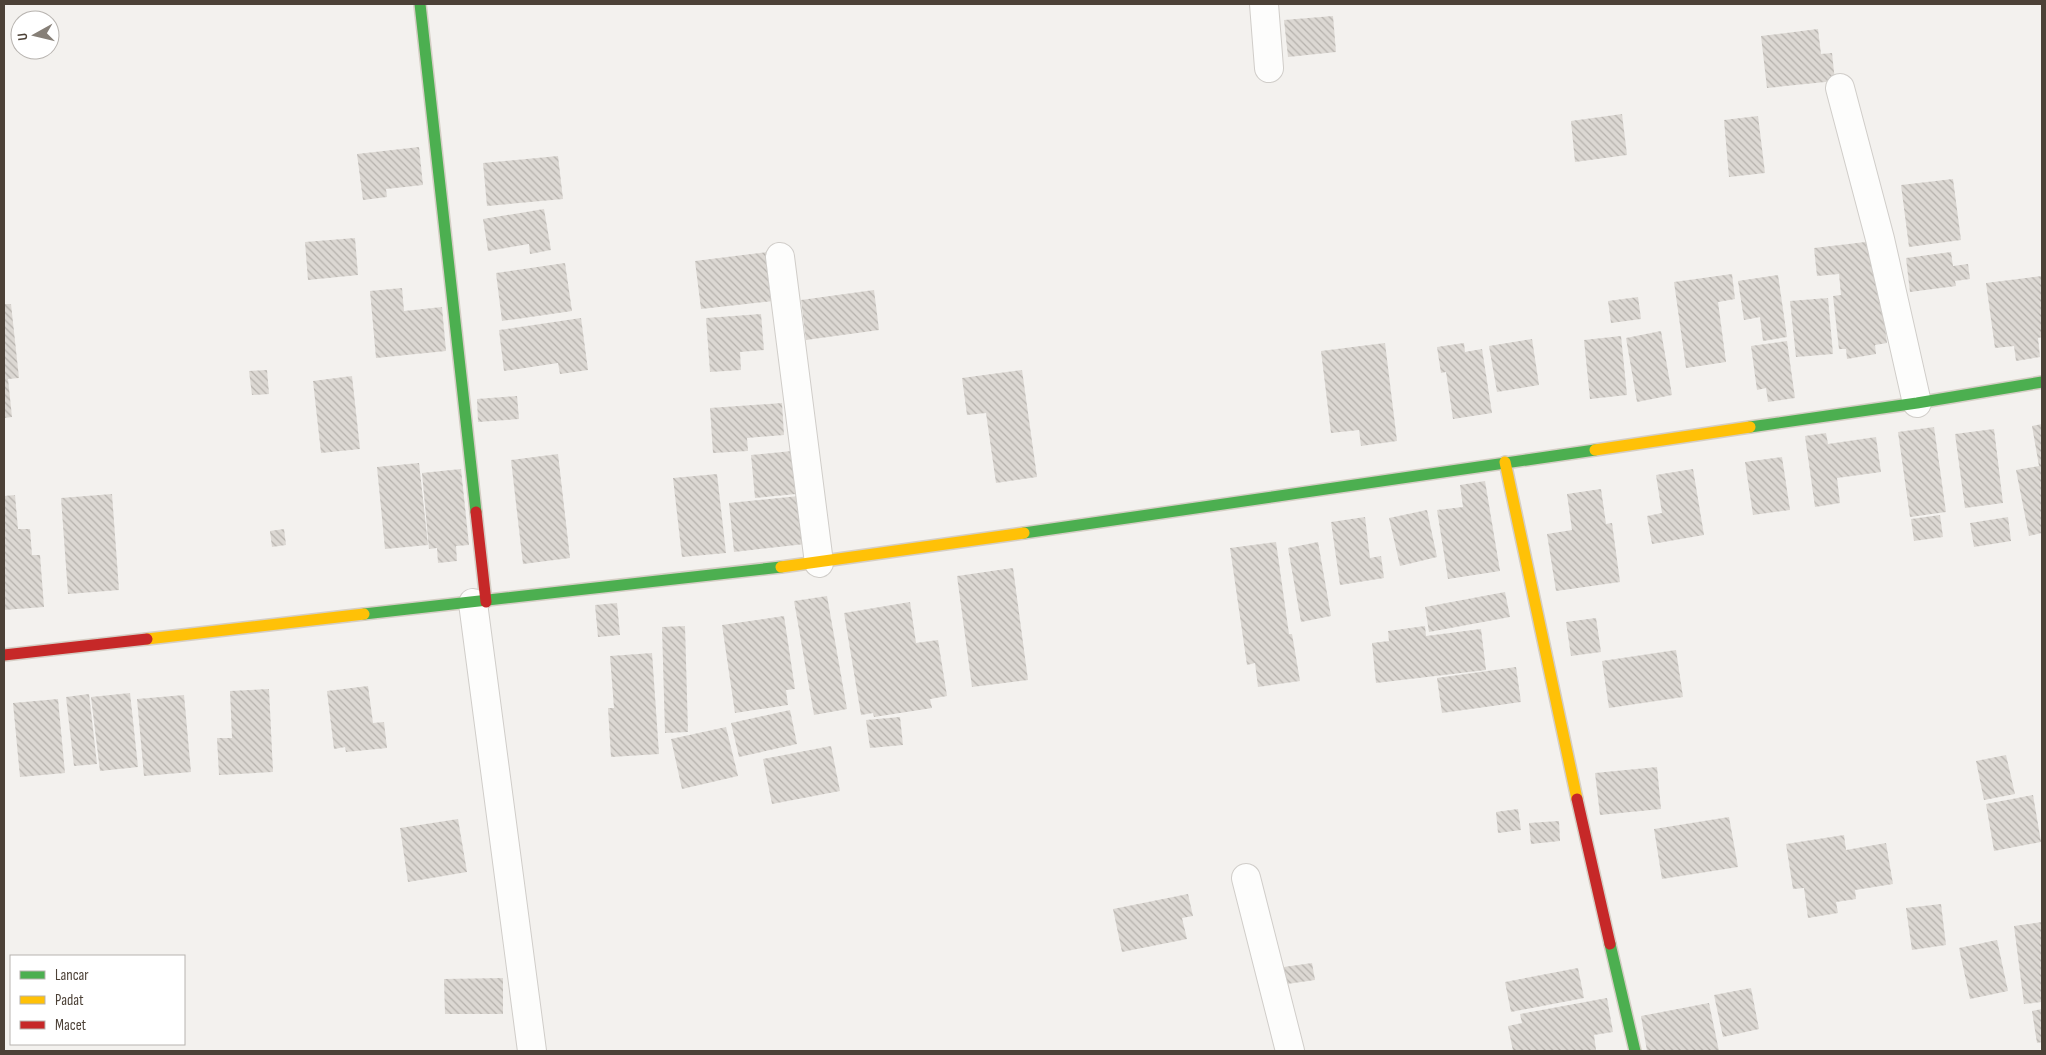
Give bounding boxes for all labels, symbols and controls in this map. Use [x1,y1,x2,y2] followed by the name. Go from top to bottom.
[10,10,60,60] north arrow
[14,32,32,42] text: U
[10,955,185,1045] legend
[55,966,89,985] text: Lancar
[55,991,84,1010] text: Padat
[55,1016,87,1035] text: Macet

